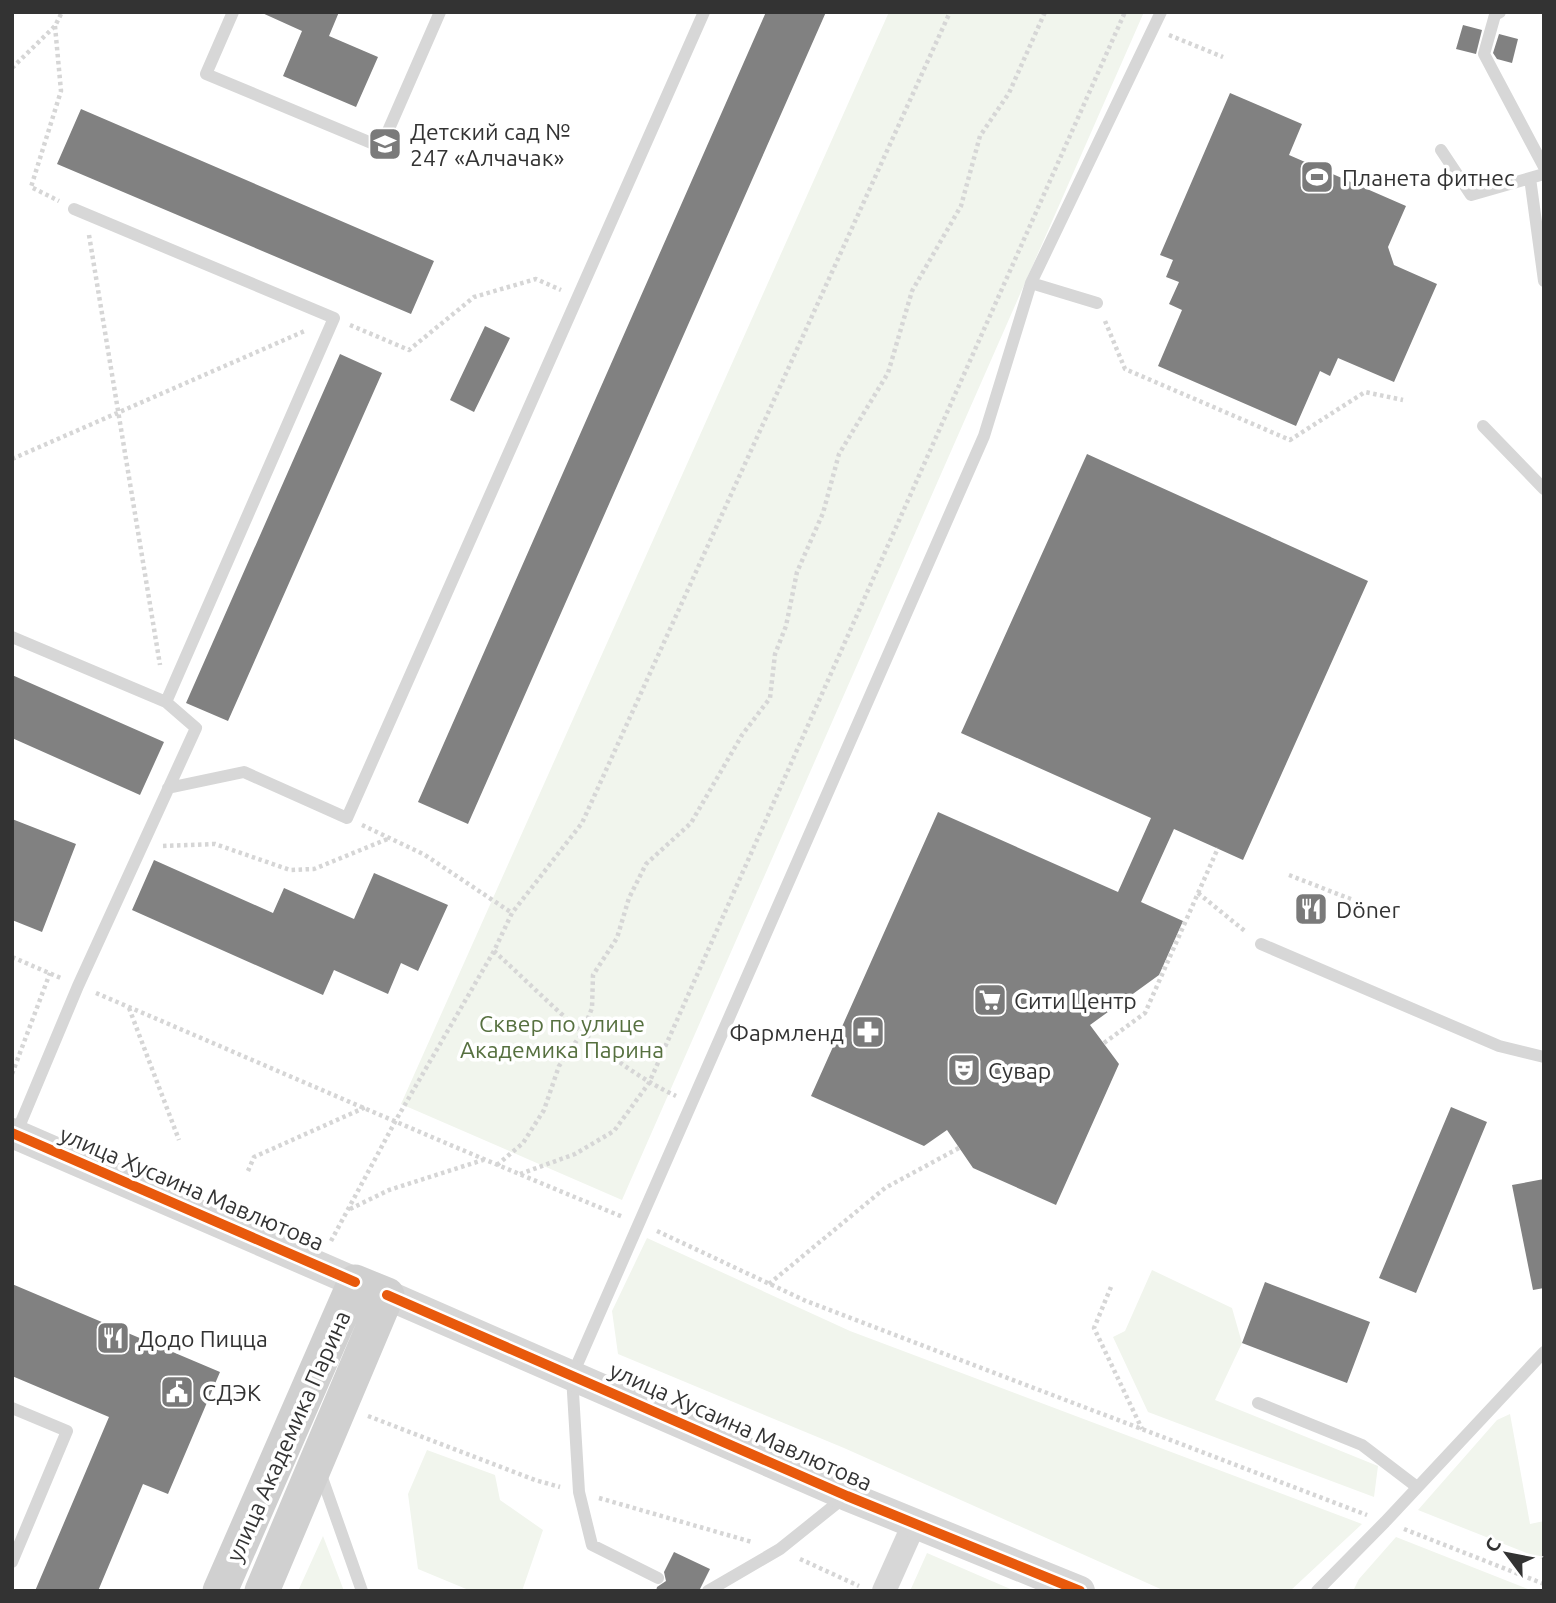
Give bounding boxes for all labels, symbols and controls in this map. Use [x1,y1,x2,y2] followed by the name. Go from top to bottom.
[410,119,571,170] place label: Детский сад № 247 «Алчачак»
[366,125,404,163] school or university icon: Детский сад № 247 «Алчачак»
[1298,158,1336,196] sports icon: Планета фитнес
[1342,165,1515,190] place label: Планета фитнес
[1292,890,1330,928] restaurant icon: Döner
[1336,897,1401,922] place label: Döner
[971,981,1009,1019] supermarket icon: Сити Центр
[1014,988,1137,1013] place label: Сити Центр
[460,1011,664,1062] park label: Сквер по улице Академика Парина
[849,1013,887,1051] pharmacy icon: Фармленд
[729,1020,844,1045] place label: Фармленд
[945,1051,983,1089] theatre icon: Сувар
[988,1058,1051,1083] place label: Сувар
[56,1121,328,1255] street label: улица Хусаина Мавлютова
[221,1307,355,1565] street label: улица Академика Парина
[94,1319,132,1357] restaurant icon: Додо Пицца
[138,1326,268,1351] place label: Додо Пицца
[606,1357,876,1495] street label: улица Хусаина Мавлютова
[158,1373,196,1411] public building icon: СДЭК
[202,1380,261,1405] place label: СДЭК
[1472,1519,1542,1589] north arrow
[1480,1534,1505,1556] text: С

